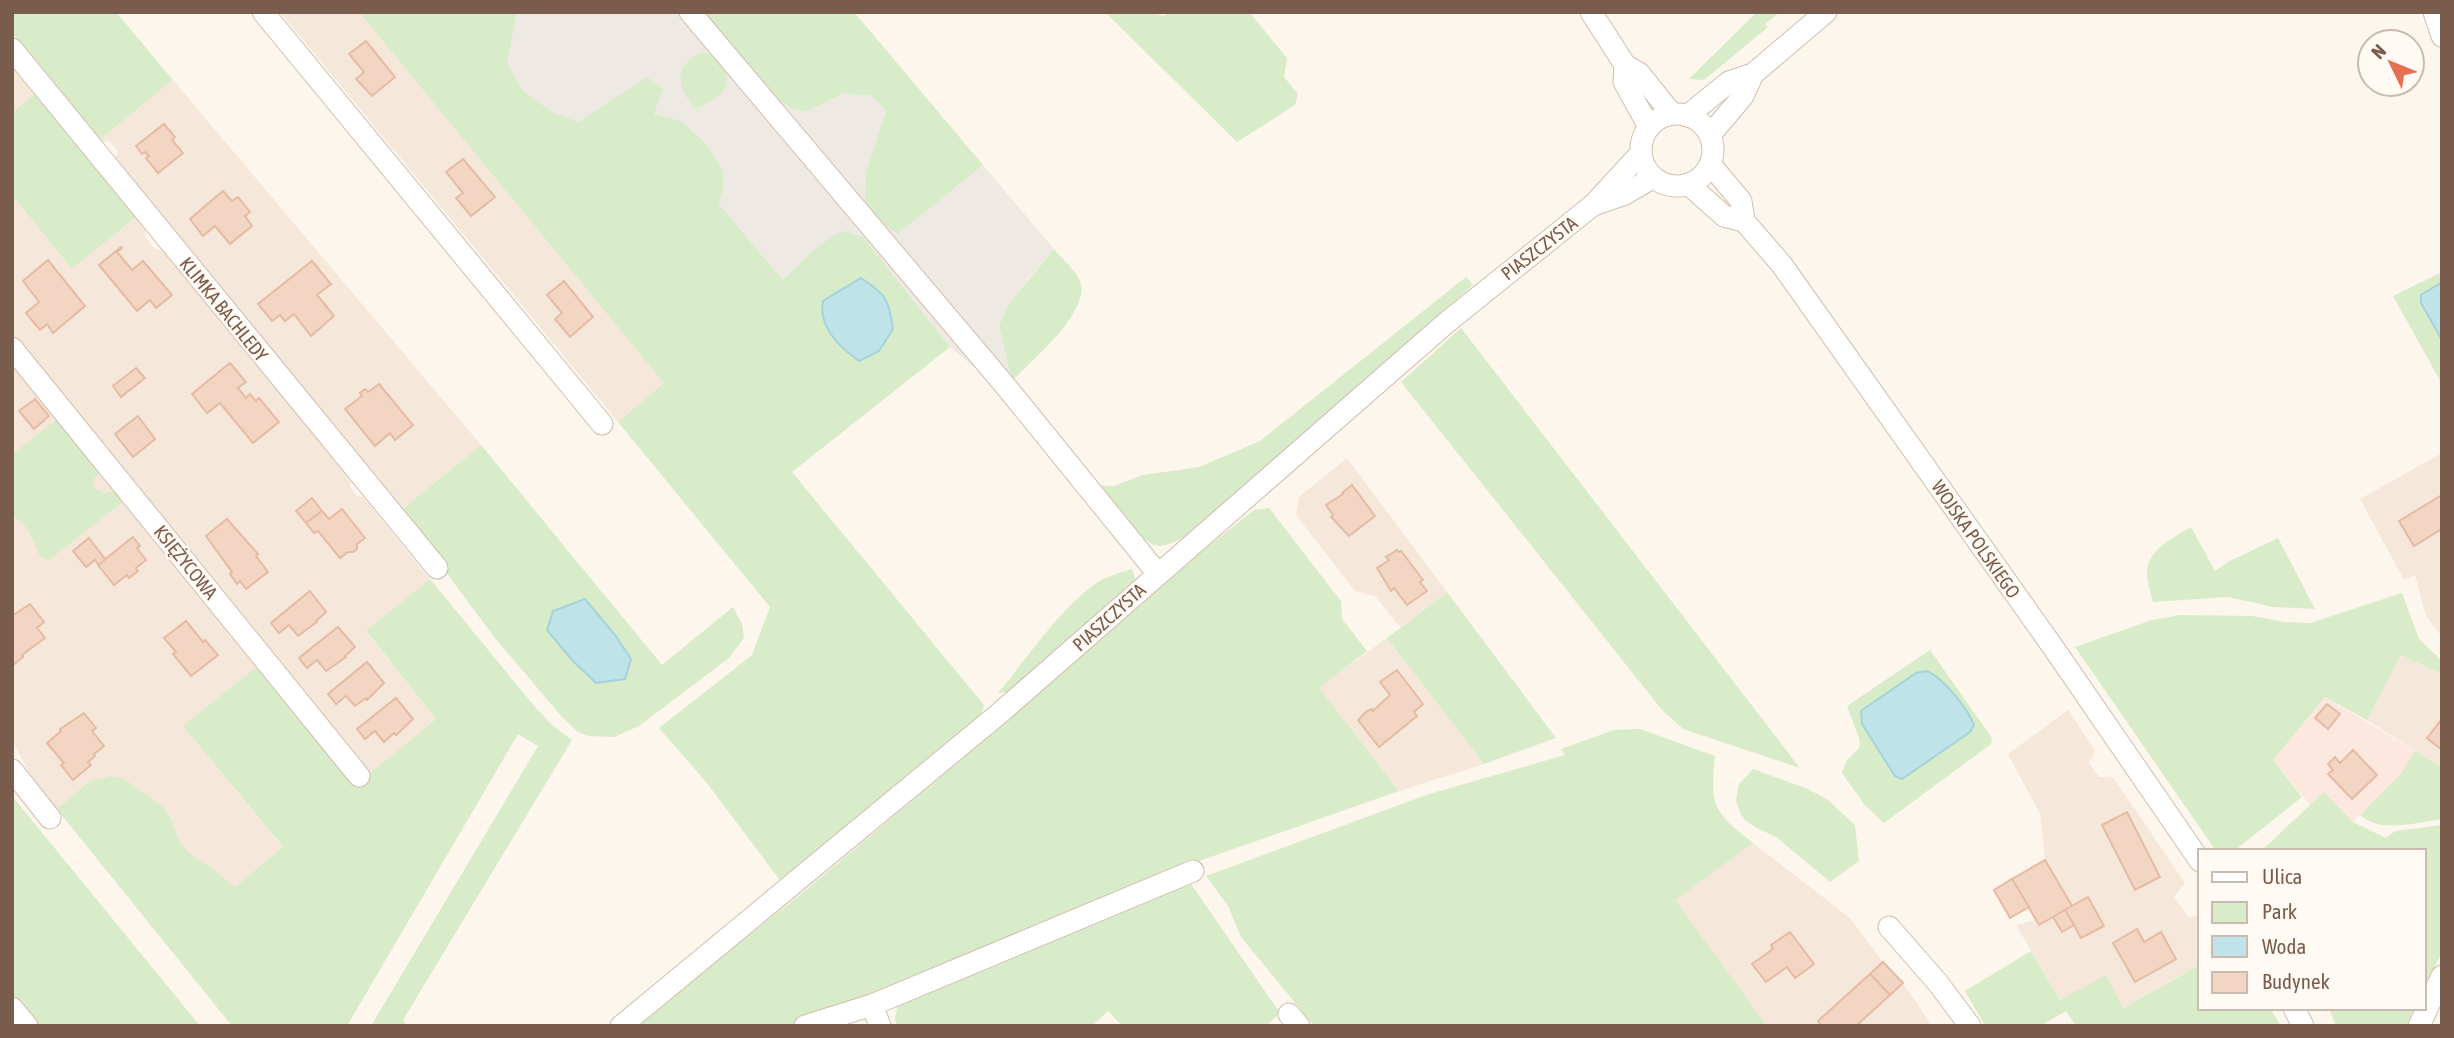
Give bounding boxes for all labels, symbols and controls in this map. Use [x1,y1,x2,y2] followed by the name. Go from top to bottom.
[2356,28,2426,98] north arrow
[2367,40,2390,63] text: N
[1497,211,1582,285] street label: PIASZCZYSTA
[175,253,273,366] street label: KLIMKA BACHLEDY
[1927,476,2025,602] street label: WOJSKA POLSKIEGO
[150,521,223,604] street label: KSIĘŻYCOWA
[1068,578,1150,655] street label: PIASZCZYSTA
[2198,849,2426,1010] legend
[2262,864,2302,888] text: Ulica
[2262,899,2297,923] text: Park
[2262,934,2306,958] text: Woda
[2262,969,2330,993] text: Budynek

